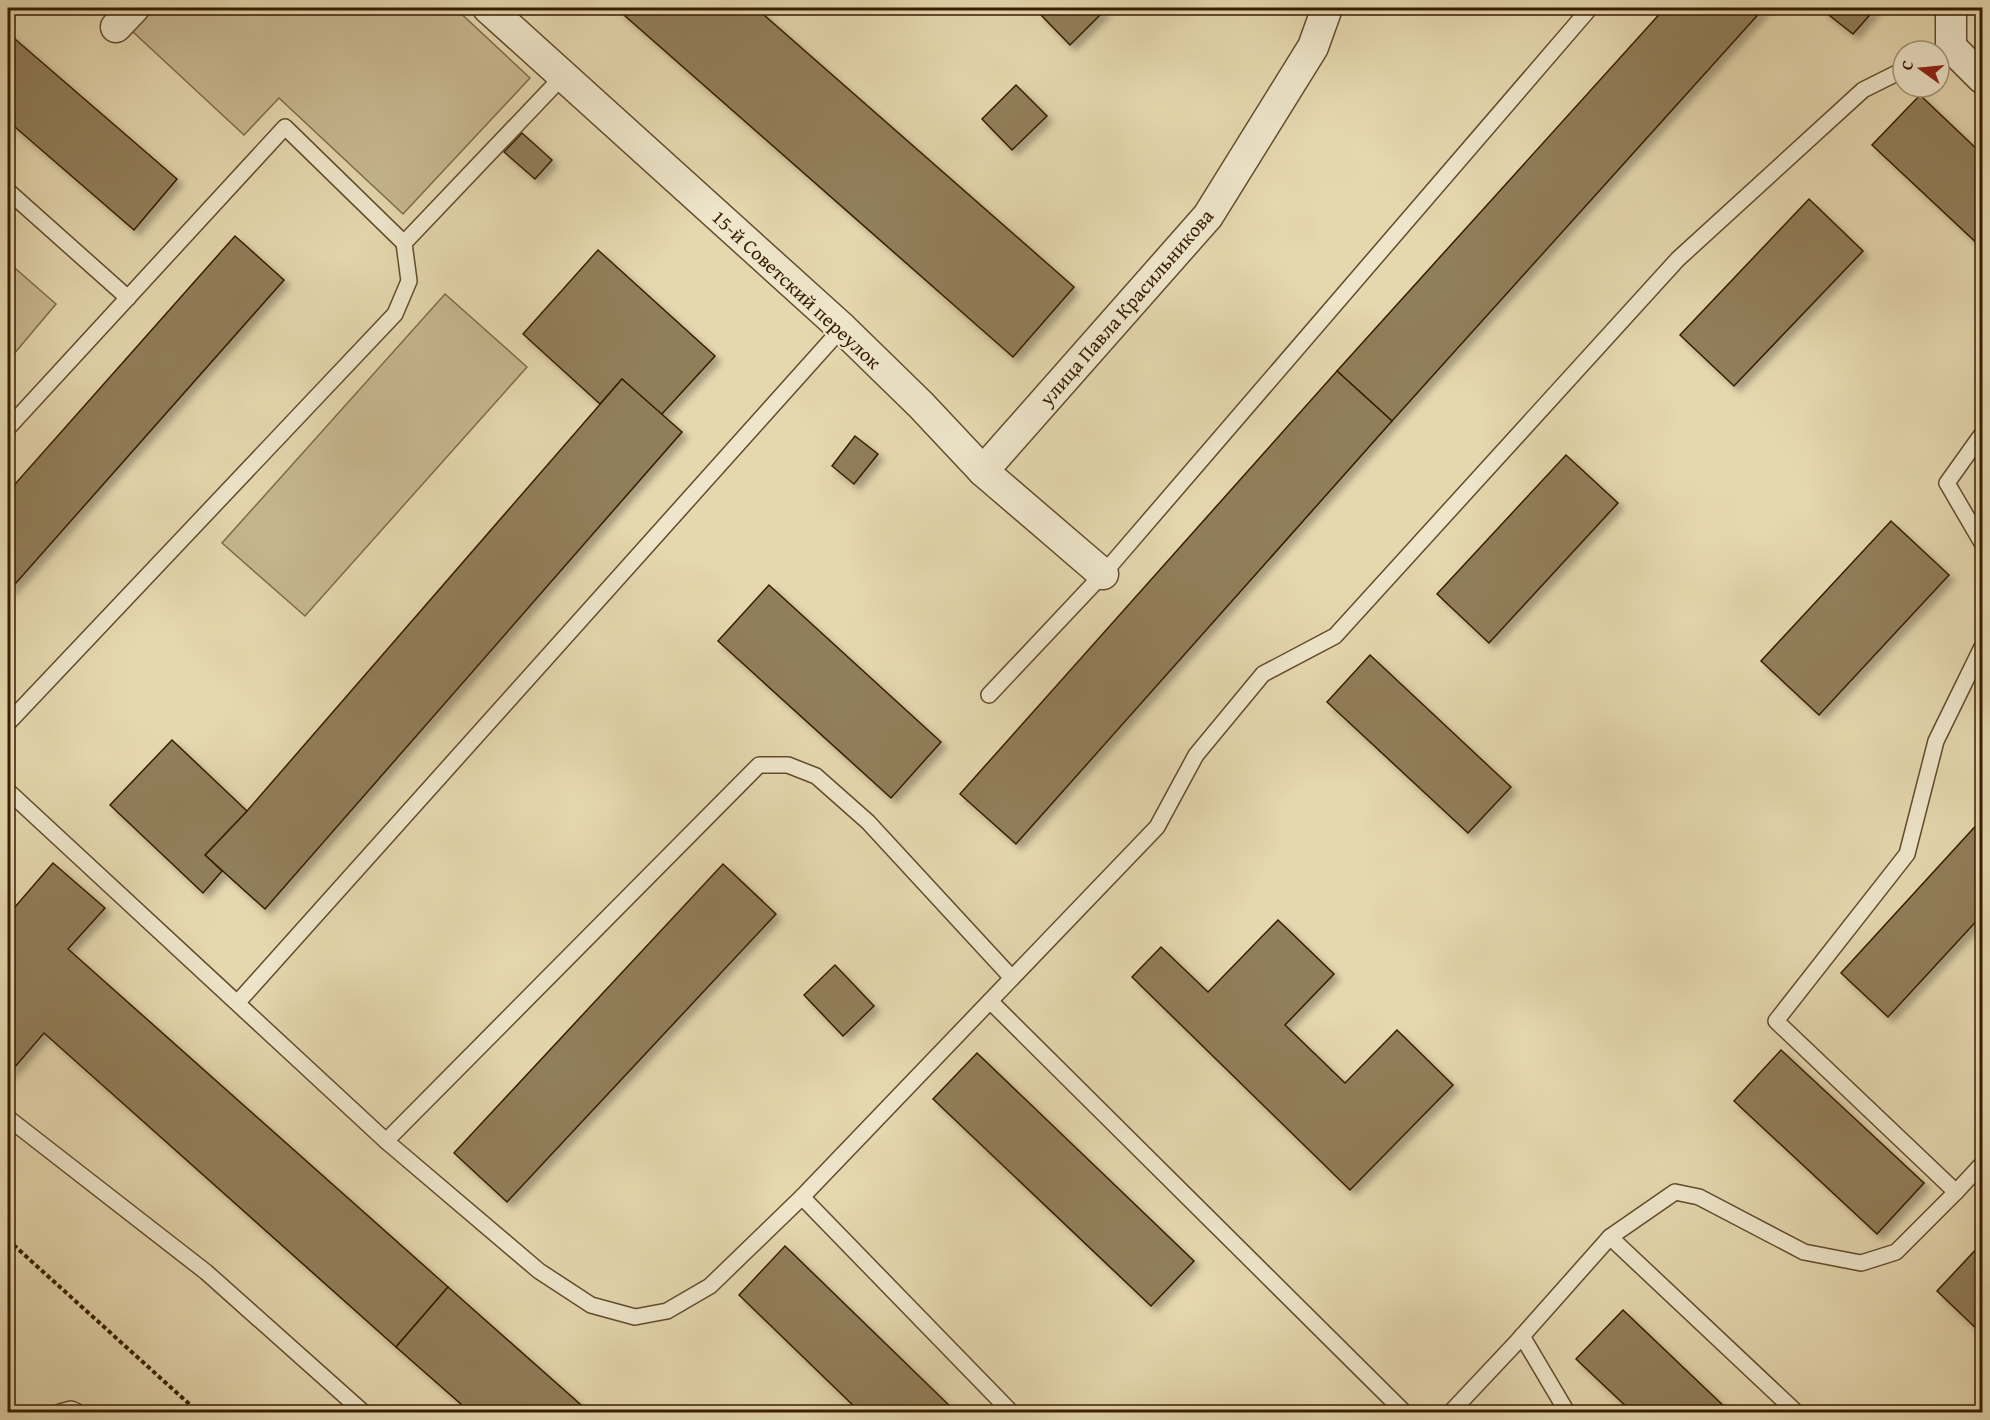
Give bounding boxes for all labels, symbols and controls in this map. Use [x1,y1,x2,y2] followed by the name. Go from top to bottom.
[1891,39,1951,99] north arrow
[1894,58,1919,73] text: С
[1031,202,1220,413] street label: улица Павла Красильникова
[706,203,889,376] street label: 15-й Советский переулок

